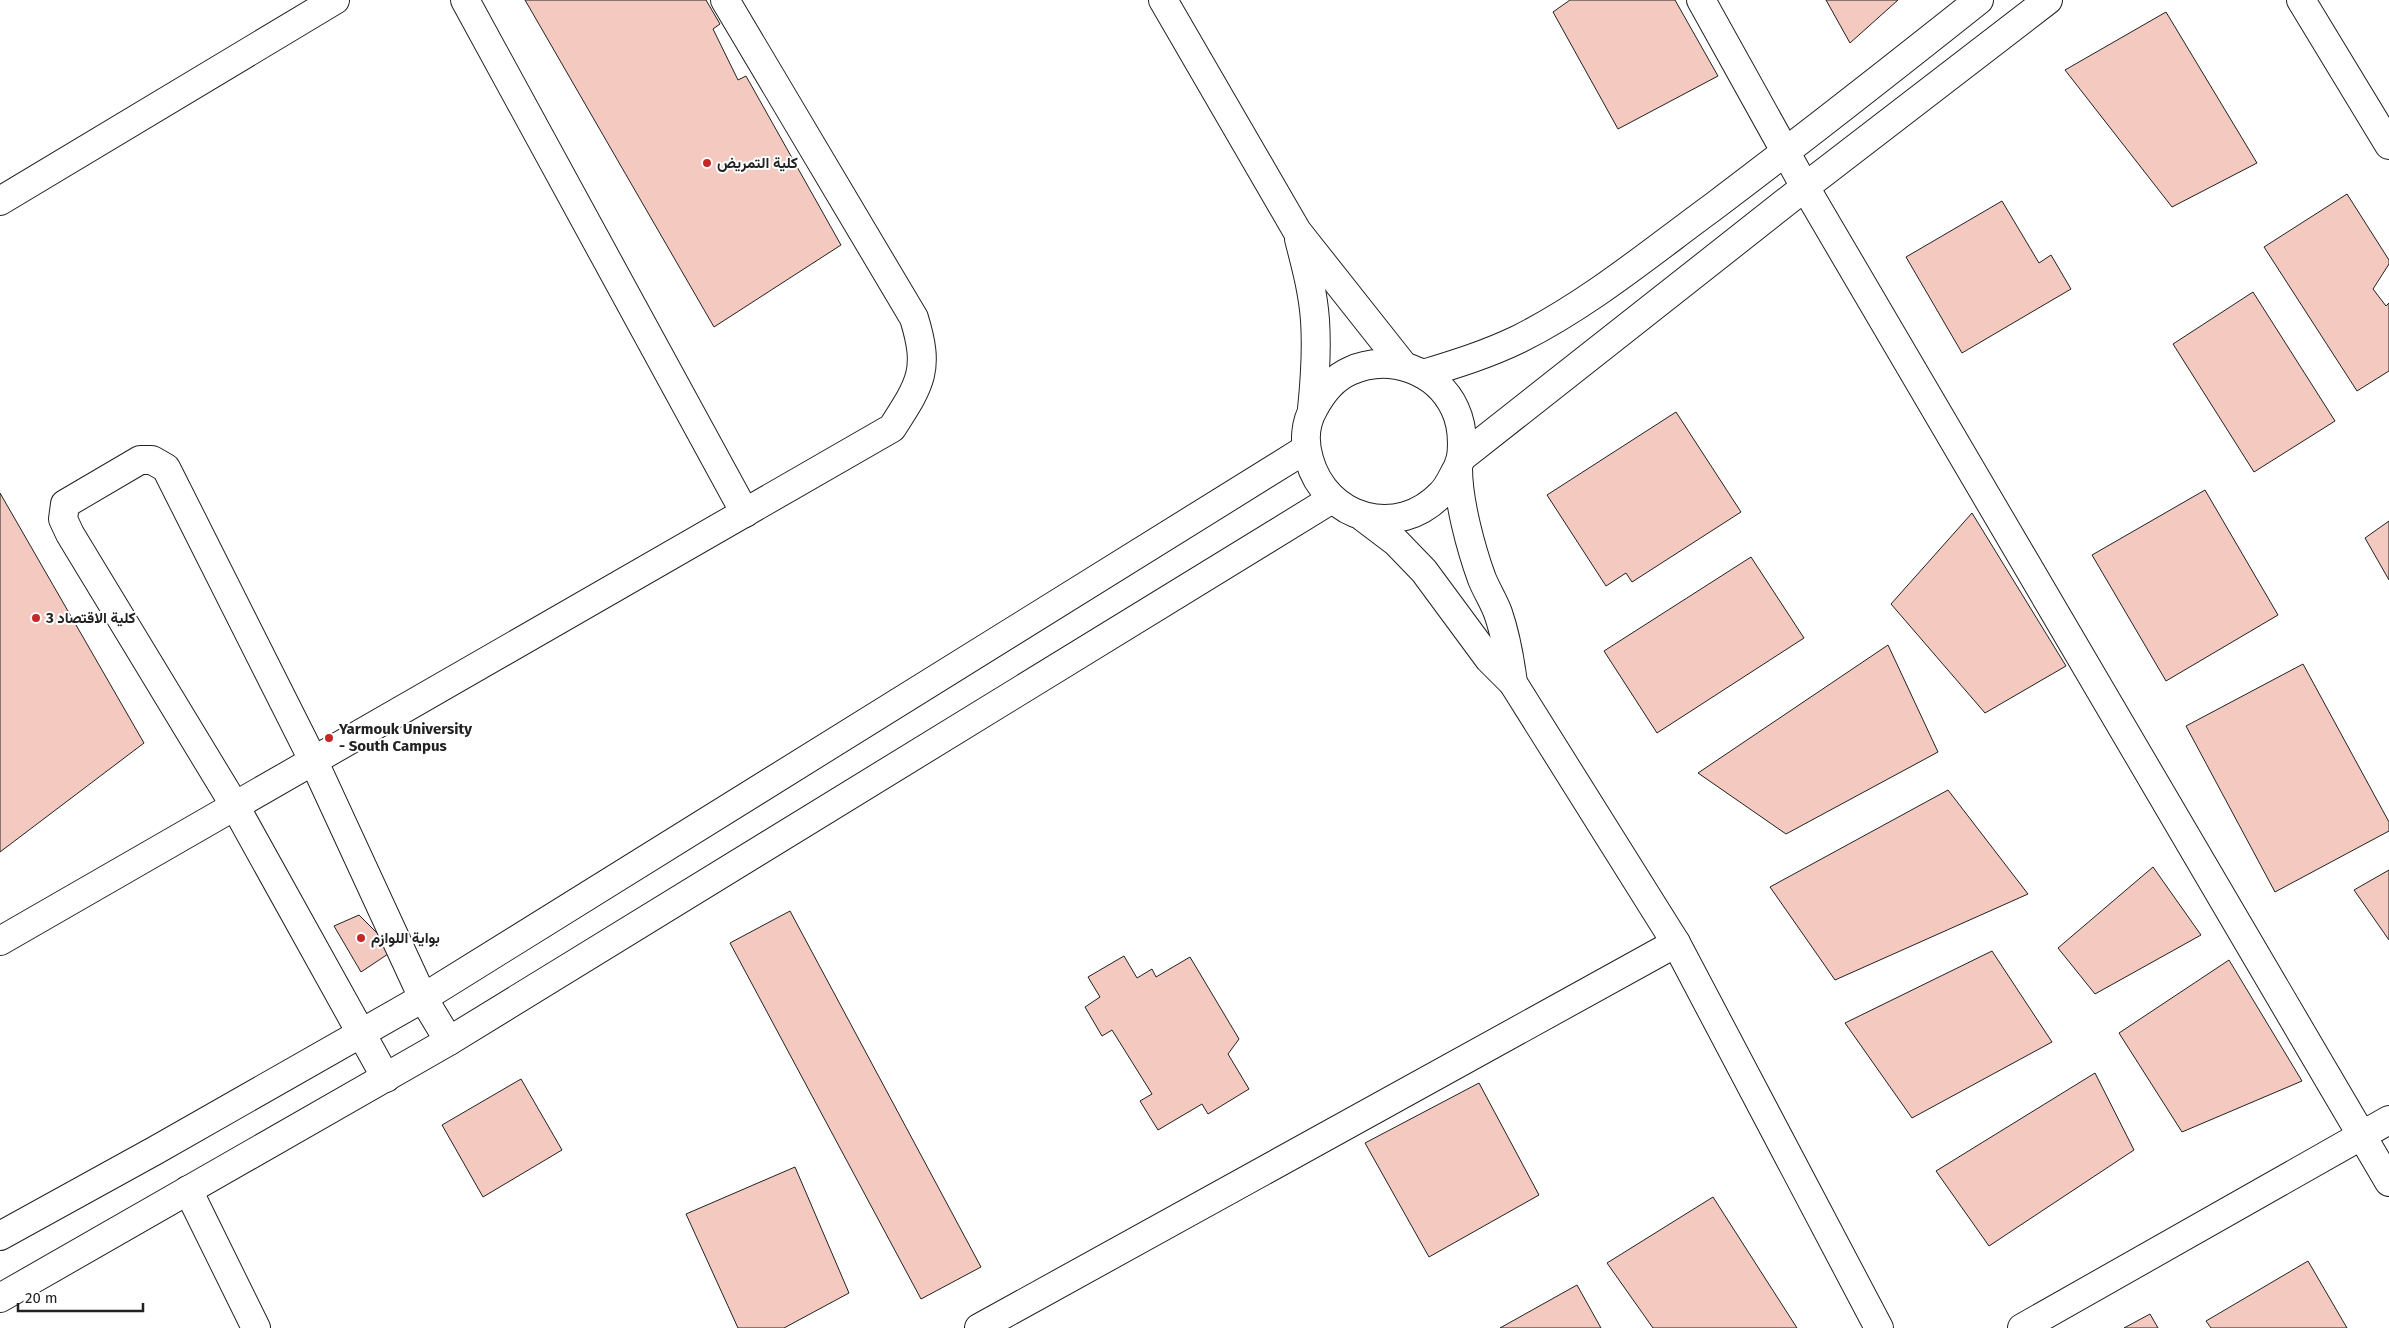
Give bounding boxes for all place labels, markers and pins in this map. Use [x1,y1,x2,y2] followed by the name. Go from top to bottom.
[717,154,798,172] place label: كلية التمريض
[701,157,713,169] marker: كلية التمريض
[45,609,136,627] place label: كلية الاقتصاد 3
[30,612,42,624] marker: كلية الاقتصاد 3
[338,720,472,755] place label: Yarmouk University - South Campus
[323,732,335,744] marker: Yarmouk University - South Campus
[371,929,440,948] place label: بواية اللوازم
[355,932,367,944] marker: بواية اللوازم

